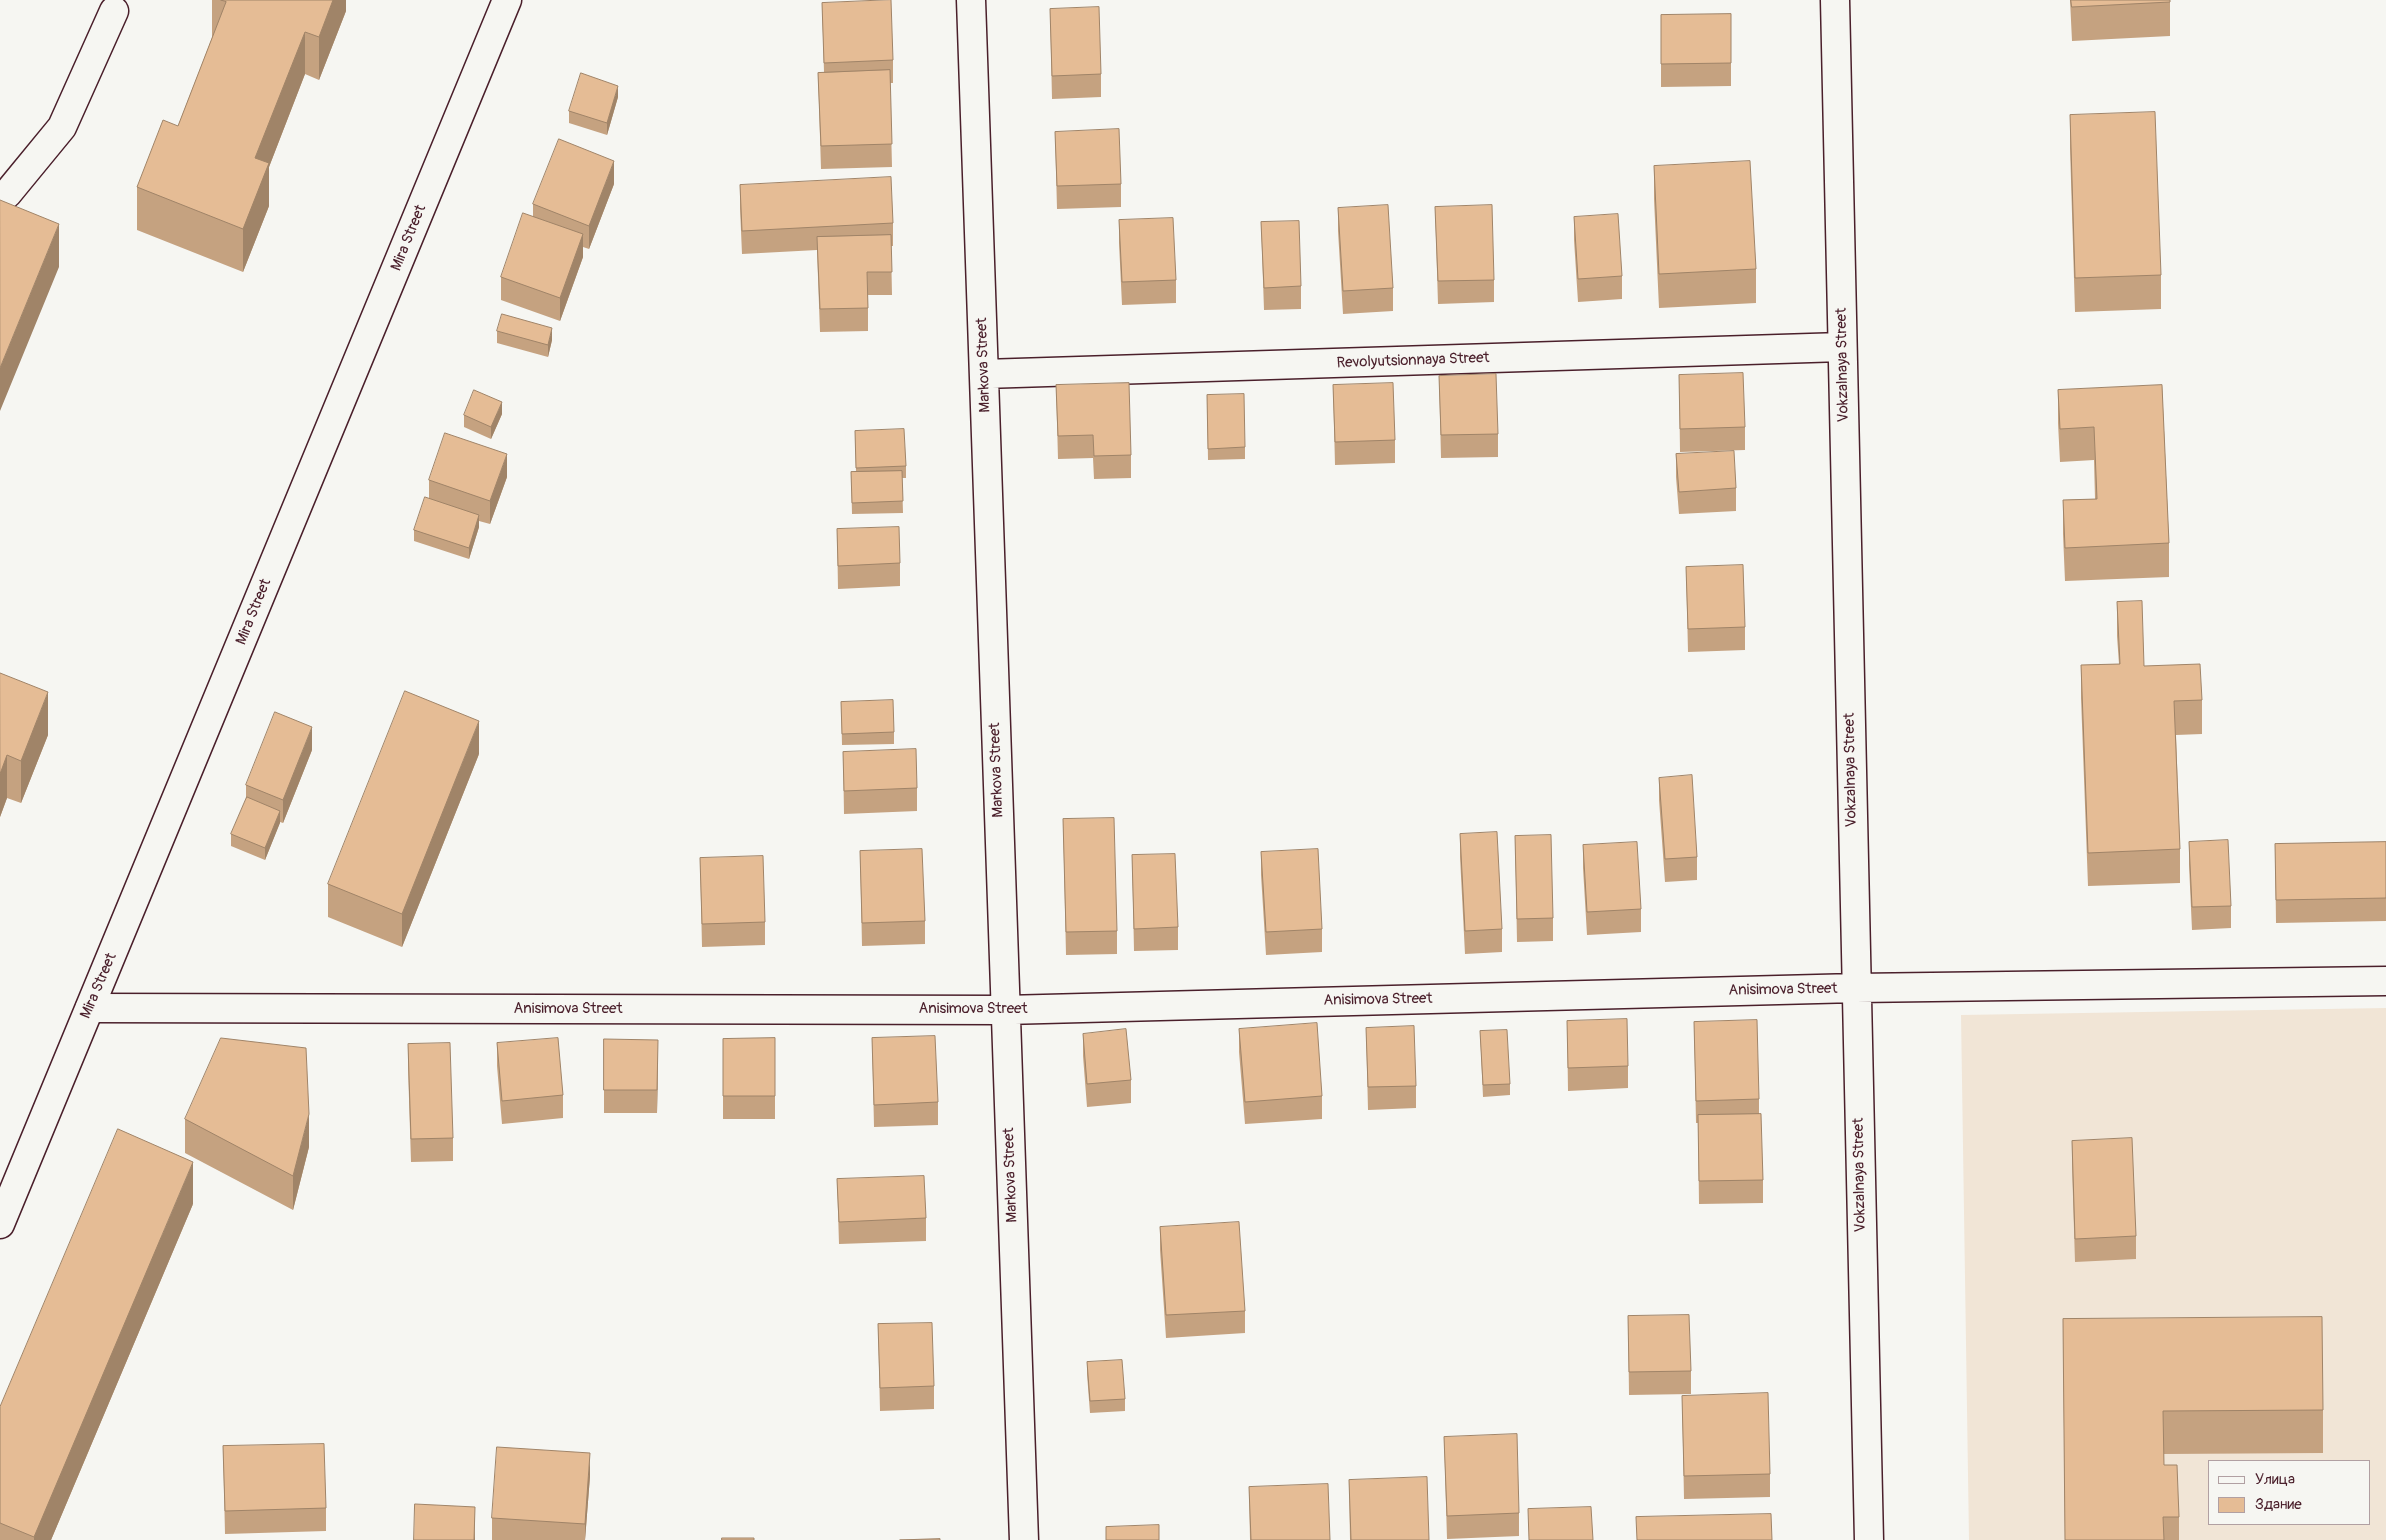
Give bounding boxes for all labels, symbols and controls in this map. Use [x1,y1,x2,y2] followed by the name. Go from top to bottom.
[388,202,430,274] street label: Mira Street
[1833,308,1853,422] street label: Vokzalnaya Street
[973,317,995,413] street label: Markova Street
[1336,349,1490,373] street label: Revolyutsionnaya Street
[233,576,275,648] street label: Mira Street
[1841,713,1861,827] street label: Vokzalnaya Street
[986,722,1008,818] street label: Markova Street
[77,950,121,1022] street label: Mira Street
[1728,980,1838,1000] street label: Anisimova Street
[1323,990,1433,1010] street label: Anisimova Street
[514,1000,622,1018] street label: Anisimova Street
[919,1000,1027,1018] street label: Anisimova Street
[1850,1118,1870,1232] street label: Vokzalnaya Street
[1000,1127,1022,1223] street label: Markova Street
[2208,1460,2371,1525] legend
[2255,1470,2295,1489] text: Улица
[2255,1495,2302,1514] text: Здание

